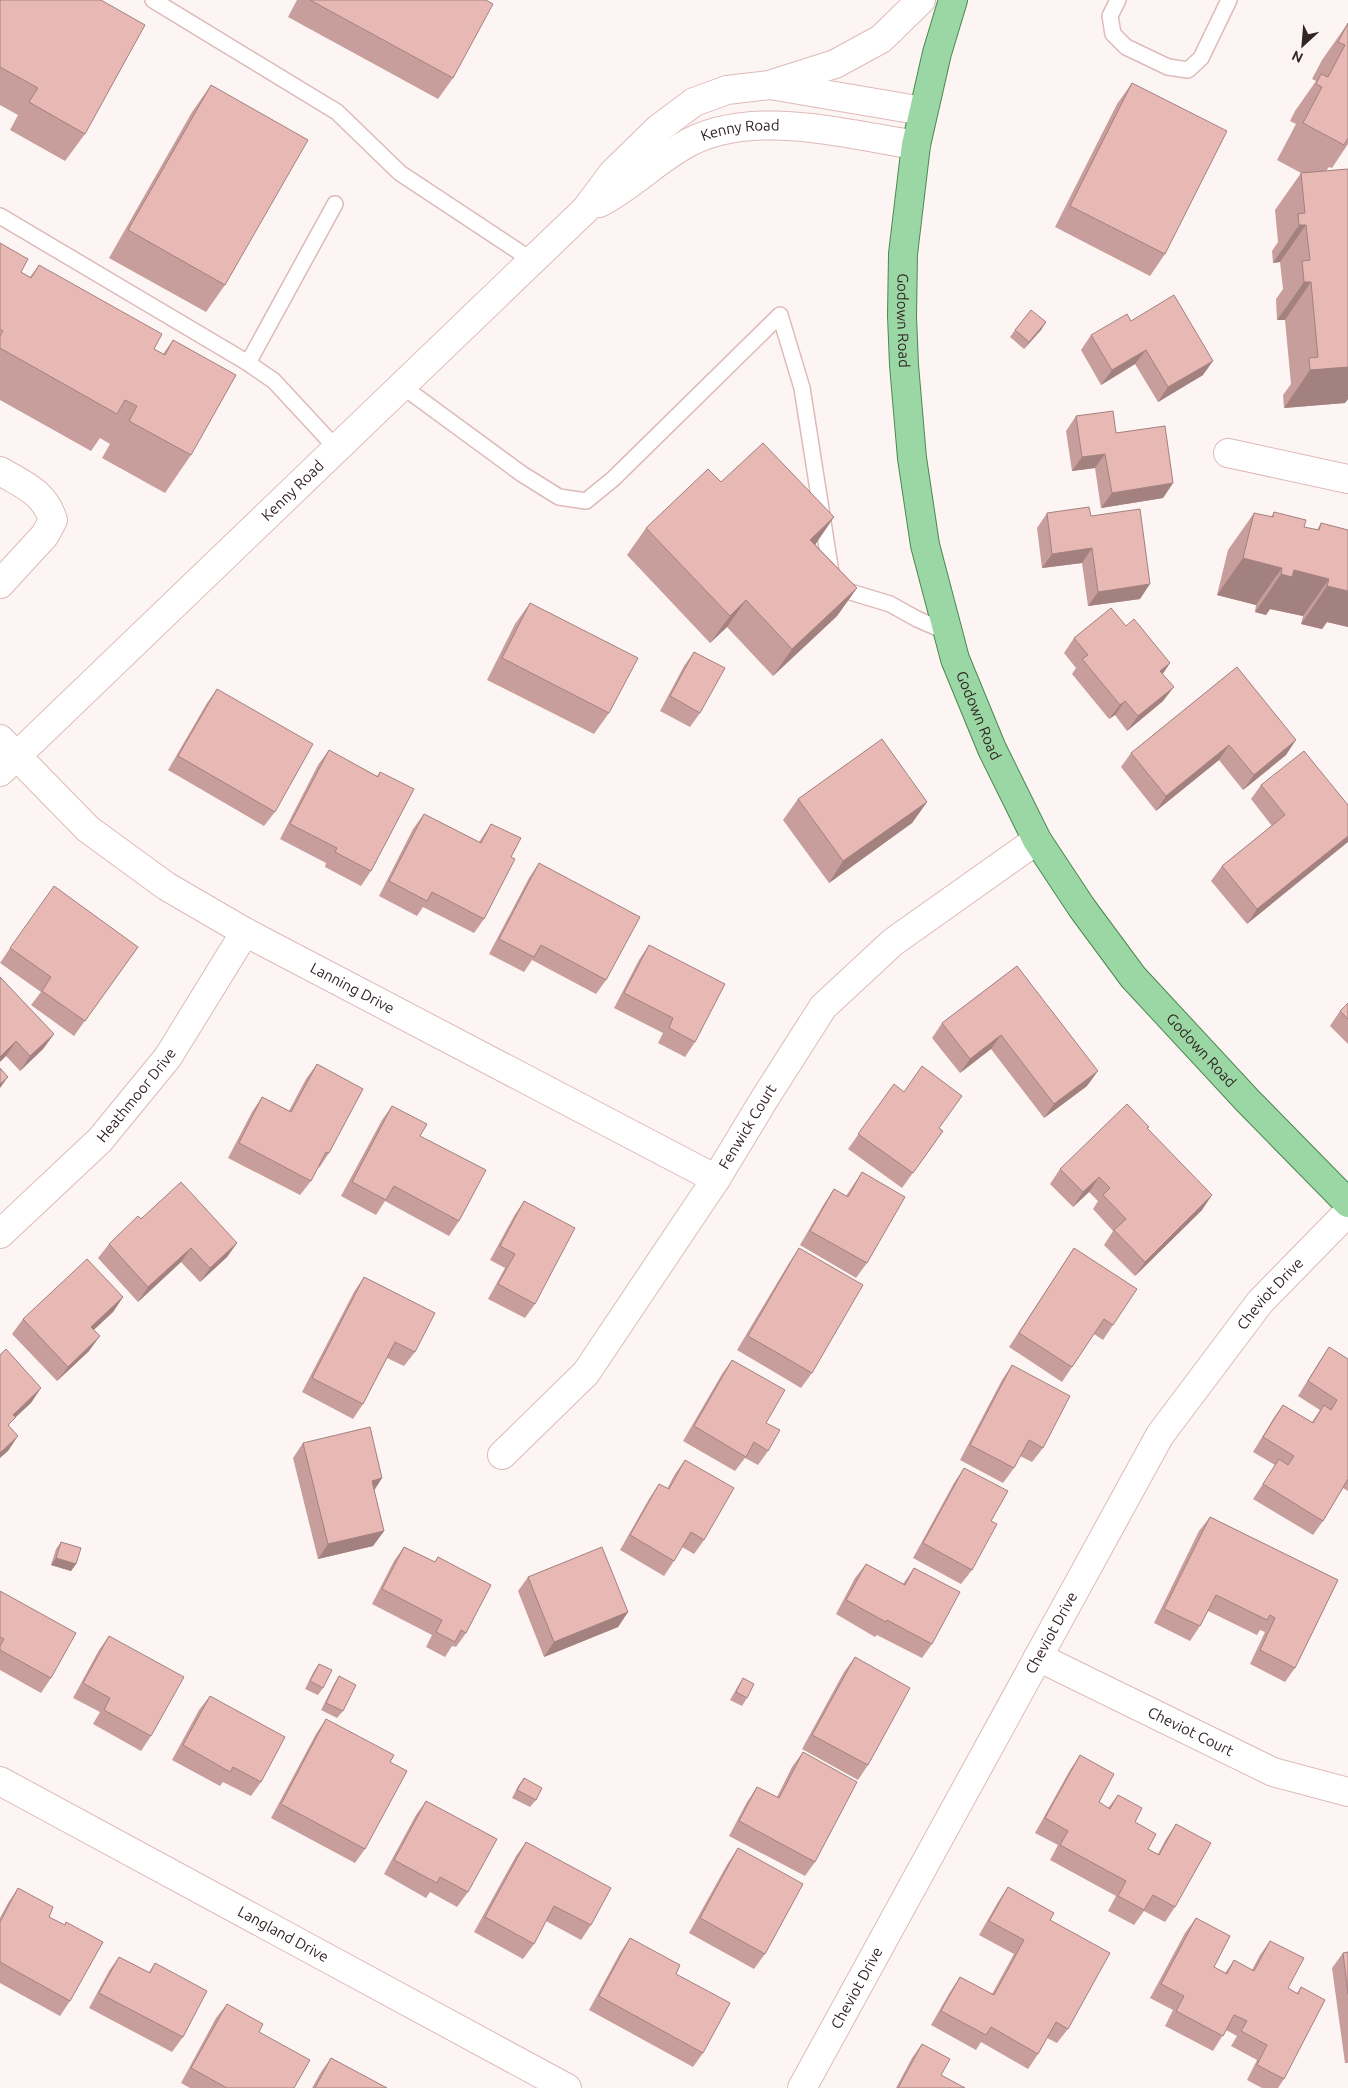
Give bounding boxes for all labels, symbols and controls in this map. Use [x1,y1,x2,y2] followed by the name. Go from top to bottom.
[1278,20,1328,70] north arrow
[1289,47,1306,66] text: N
[698,116,780,144] street label: Kenny Road
[894,273,913,368] street label: Godown Road
[258,457,327,524] street label: Kenny Road
[953,669,1005,763] street label: Godown Road
[308,959,397,1017] street label: Lanning Drive
[1163,1010,1240,1091] street label: Godown Road
[93,1045,179,1145] street label: Heathmoor Drive
[715,1081,780,1172] street label: Fenwick Court
[1233,1254,1306,1333] street label: Cheviot Drive
[1022,1589,1080,1676] street label: Cheviot Drive
[1145,1703,1237,1759] street label: Cheviot Court
[235,1902,332,1965] street label: Langland Drive
[827,1944,886,2032] street label: Cheviot Drive

